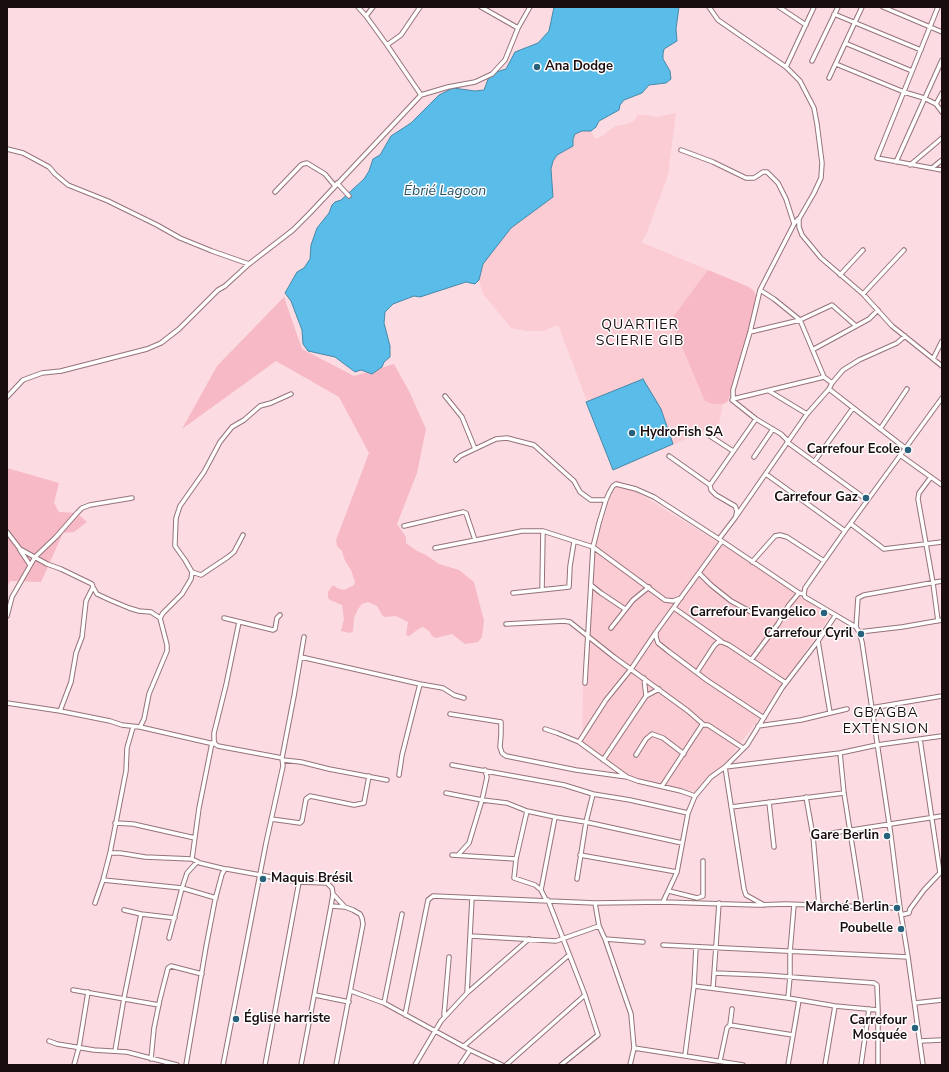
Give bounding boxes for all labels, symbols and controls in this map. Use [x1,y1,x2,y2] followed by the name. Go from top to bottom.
[545,59,613,75] place label: Ana Dodge
[532,62,542,72] marker: Ana Dodge
[404,184,486,200] water label: Ébrié Lagoon
[596,318,684,350] district label: QUARTIER SCIERIE GIB
[640,425,723,441] place label: HydroFish SA
[627,428,637,438] marker: HydroFish SA
[807,442,900,458] place label: Carrefour Ecole
[903,445,913,455] marker: Carrefour Ecole
[774,490,858,506] place label: Carrefour Gaz
[861,493,871,503] marker: Carrefour Gaz
[690,605,816,621] place label: Carrefour Evangelico
[819,608,829,618] marker: Carrefour Evangelico
[764,626,853,642] place label: Carrefour Cyril
[856,629,866,639] marker: Carrefour Cyril
[843,706,929,738] district label: GBAGBA EXTENSION
[811,828,879,844] place label: Gare Berlin
[882,831,892,841] marker: Gare Berlin
[271,871,353,887] place label: Maquis Brésil
[258,874,268,884] marker: Maquis Brésil
[805,900,889,916] place label: Marché Berlin
[892,903,902,913] marker: Marché Berlin
[840,921,893,937] place label: Poubelle
[896,924,906,934] marker: Poubelle
[244,1011,330,1027] place label: Église harriste
[850,1013,907,1044] place label: Carrefour Mosquée
[231,1014,241,1024] marker: Église harriste
[910,1023,920,1033] marker: Carrefour Mosquée

